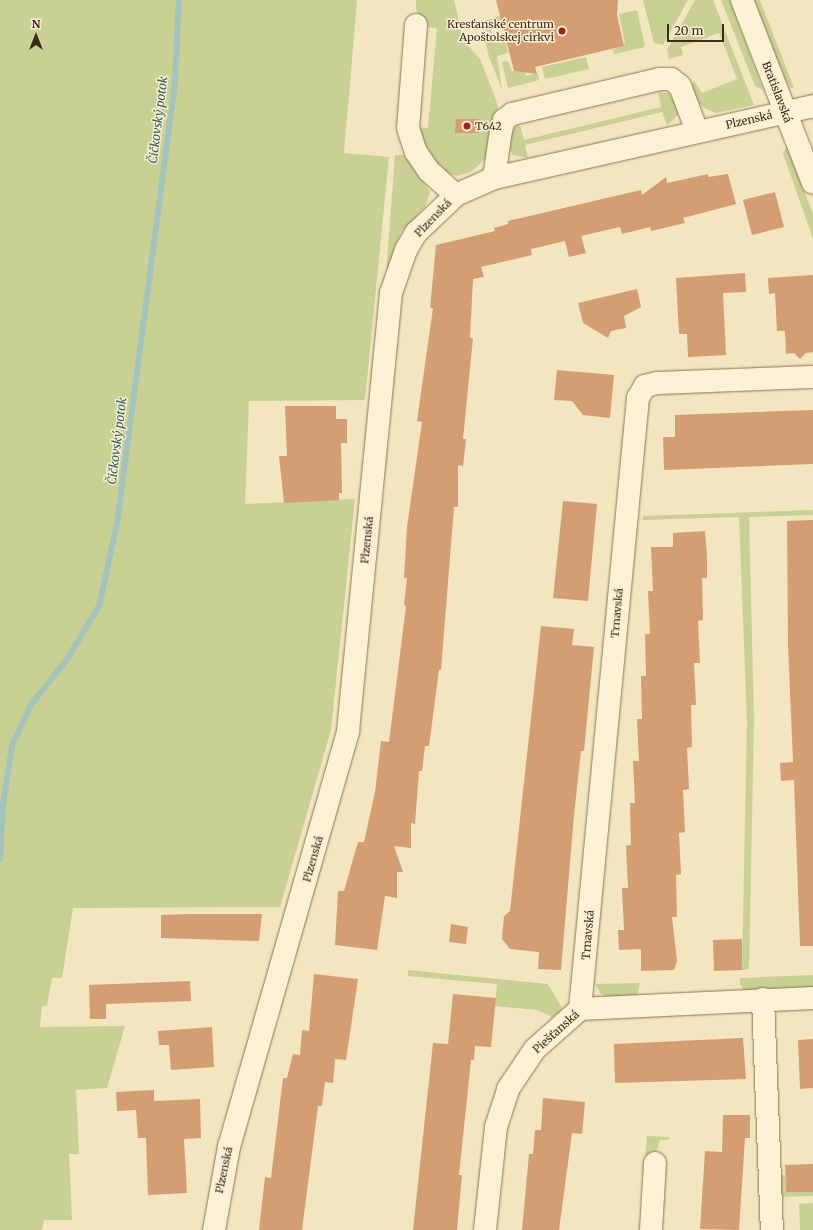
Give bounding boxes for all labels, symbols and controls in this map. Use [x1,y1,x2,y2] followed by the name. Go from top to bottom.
[16,16,56,56] north arrow
[669,16,726,42] scale bar
[32,17,40,31] text: N
[447,18,554,44] place label: Kresťanské centrum Apoštolskej cirkvi
[674,23,703,38] text: 20 m
[557,26,567,36] marker: Kresťanské centrum Apoštolskej cirkvi
[759,59,795,125] street label: Bratislavská
[146,76,170,164] water label: Čičkovský potok
[724,108,774,132] street label: Plzenská
[475,119,502,133] place label: T642
[462,121,472,131] marker: T642
[412,196,454,240] street label: Plzenská
[105,397,129,485] water label: Čičkovský potok
[358,516,376,564] street label: Plzenská
[608,588,626,638] street label: Trnavská
[300,834,326,884] street label: Plzenská
[579,910,597,960] street label: Trnavská
[530,1008,582,1056] street label: Piešťanská
[213,1145,235,1195] street label: Plzenská

